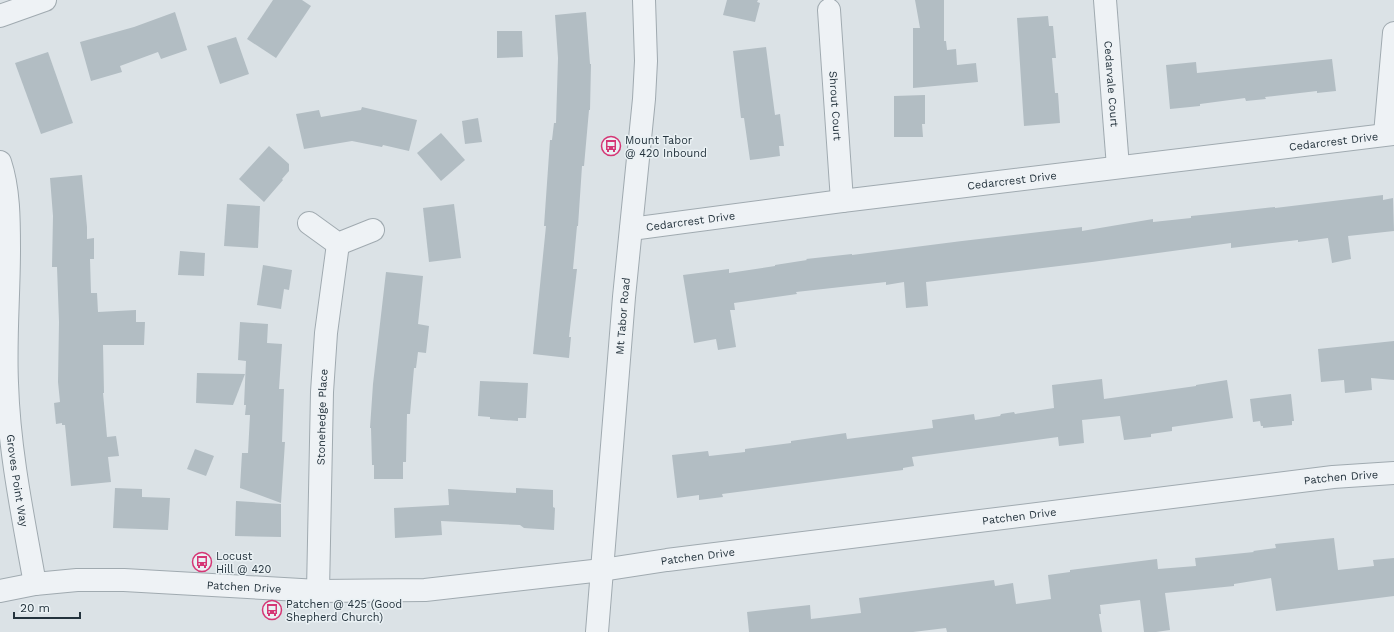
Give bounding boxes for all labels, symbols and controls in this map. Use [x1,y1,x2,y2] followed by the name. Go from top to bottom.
[1101,40,1121,128] street label: Cedarvale Court
[826,71,844,141] street label: Shrout Court
[1288,130,1379,154] street label: Cedarcrest Drive
[625,134,707,160] place label: Mount Tabor @ 420 Inbound
[600,135,622,157] bus stop icon: Mount Tabor @ 420 Inbound
[967,169,1057,193] street label: Cedarcrest Drive
[645,209,736,234] street label: Cedarcrest Drive
[613,277,633,355] street label: Mt Tabor Road
[315,368,331,465] street label: Stonehedge Place
[4,434,31,528] street label: Groves Point Way
[1303,468,1378,488] street label: Patchen Drive
[981,506,1057,528] street label: Patchen Drive
[660,546,736,568] street label: Patchen Drive
[216,550,272,576] place label: Locust Hill @ 420
[191,551,213,573] bus stop icon: Locust Hill @ 420
[206,579,282,596] street label: Patchen Drive
[14,594,80,620] scale bar
[286,598,402,624] place label: Patchen @ 425 (Good Shepherd Church)
[261,599,283,621] bus stop icon: Patchen @ 425 (Good Shepherd Church)
[20,601,50,615] text: 20 m

